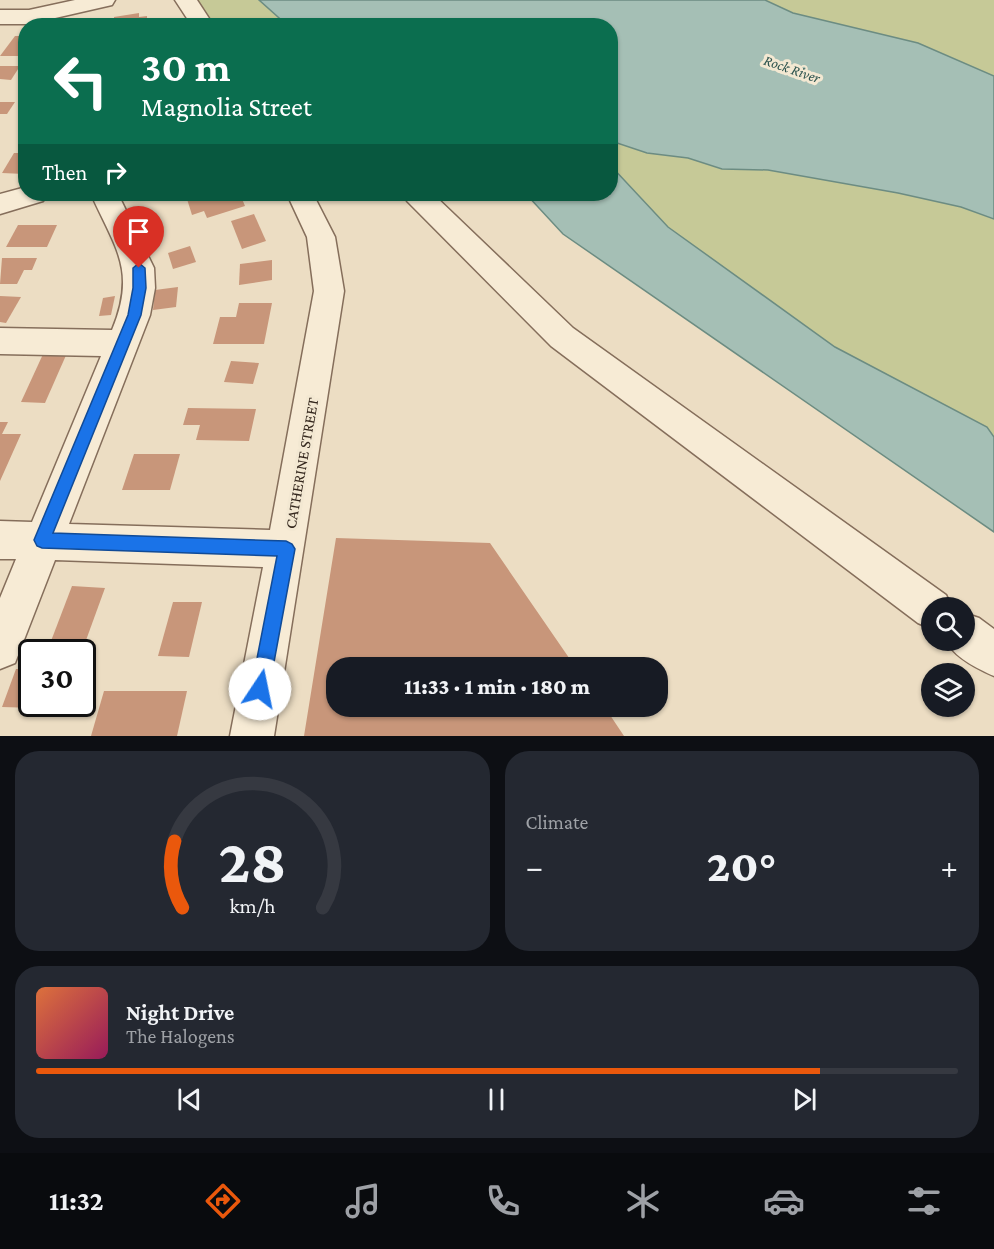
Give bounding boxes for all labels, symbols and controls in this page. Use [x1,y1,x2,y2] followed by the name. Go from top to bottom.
[42,42,120,120] icon: left
[141,43,231,90] text: 30 m
[762,52,823,86] water label: Rock River
[141,92,312,122] text: Magnolia Street
[99,156,132,189] icon: right
[42,160,87,185] text: Then
[113,206,164,268] pin
[122,215,155,248] icon: arrive
[282,396,321,530] street label: CATHERINE STREET
[921,597,975,717] map controls
[921,597,975,651] button: search
[18,639,96,717] speed limit sign: 30
[228,657,292,721] position arrow
[921,663,975,717] button: layers
[404,674,590,699] text: 11:33 · 1 min · 180 m
[526,811,588,833] text: Climate
[218,826,286,895] text: 28
[707,841,777,891] text: 20°
[526,848,543,885] text: −
[941,848,958,885] text: +
[229,894,276,918] text: km/h
[126,1000,234,1025] text: Night Drive
[126,1025,235,1047] text: The Halogens
[173,1083,206,1116] icon: previous
[480,1083,513,1116] icon: pause
[788,1083,821,1116] icon: next
[202,1180,244,1222] icon: directions
[342,1180,384,1222] icon: music
[482,1180,524,1222] icon: phone
[622,1180,664,1222] icon: climate
[763,1180,805,1222] icon: car
[903,1180,945,1222] icon: filters
[49,1186,104,1216] text: 11:32

